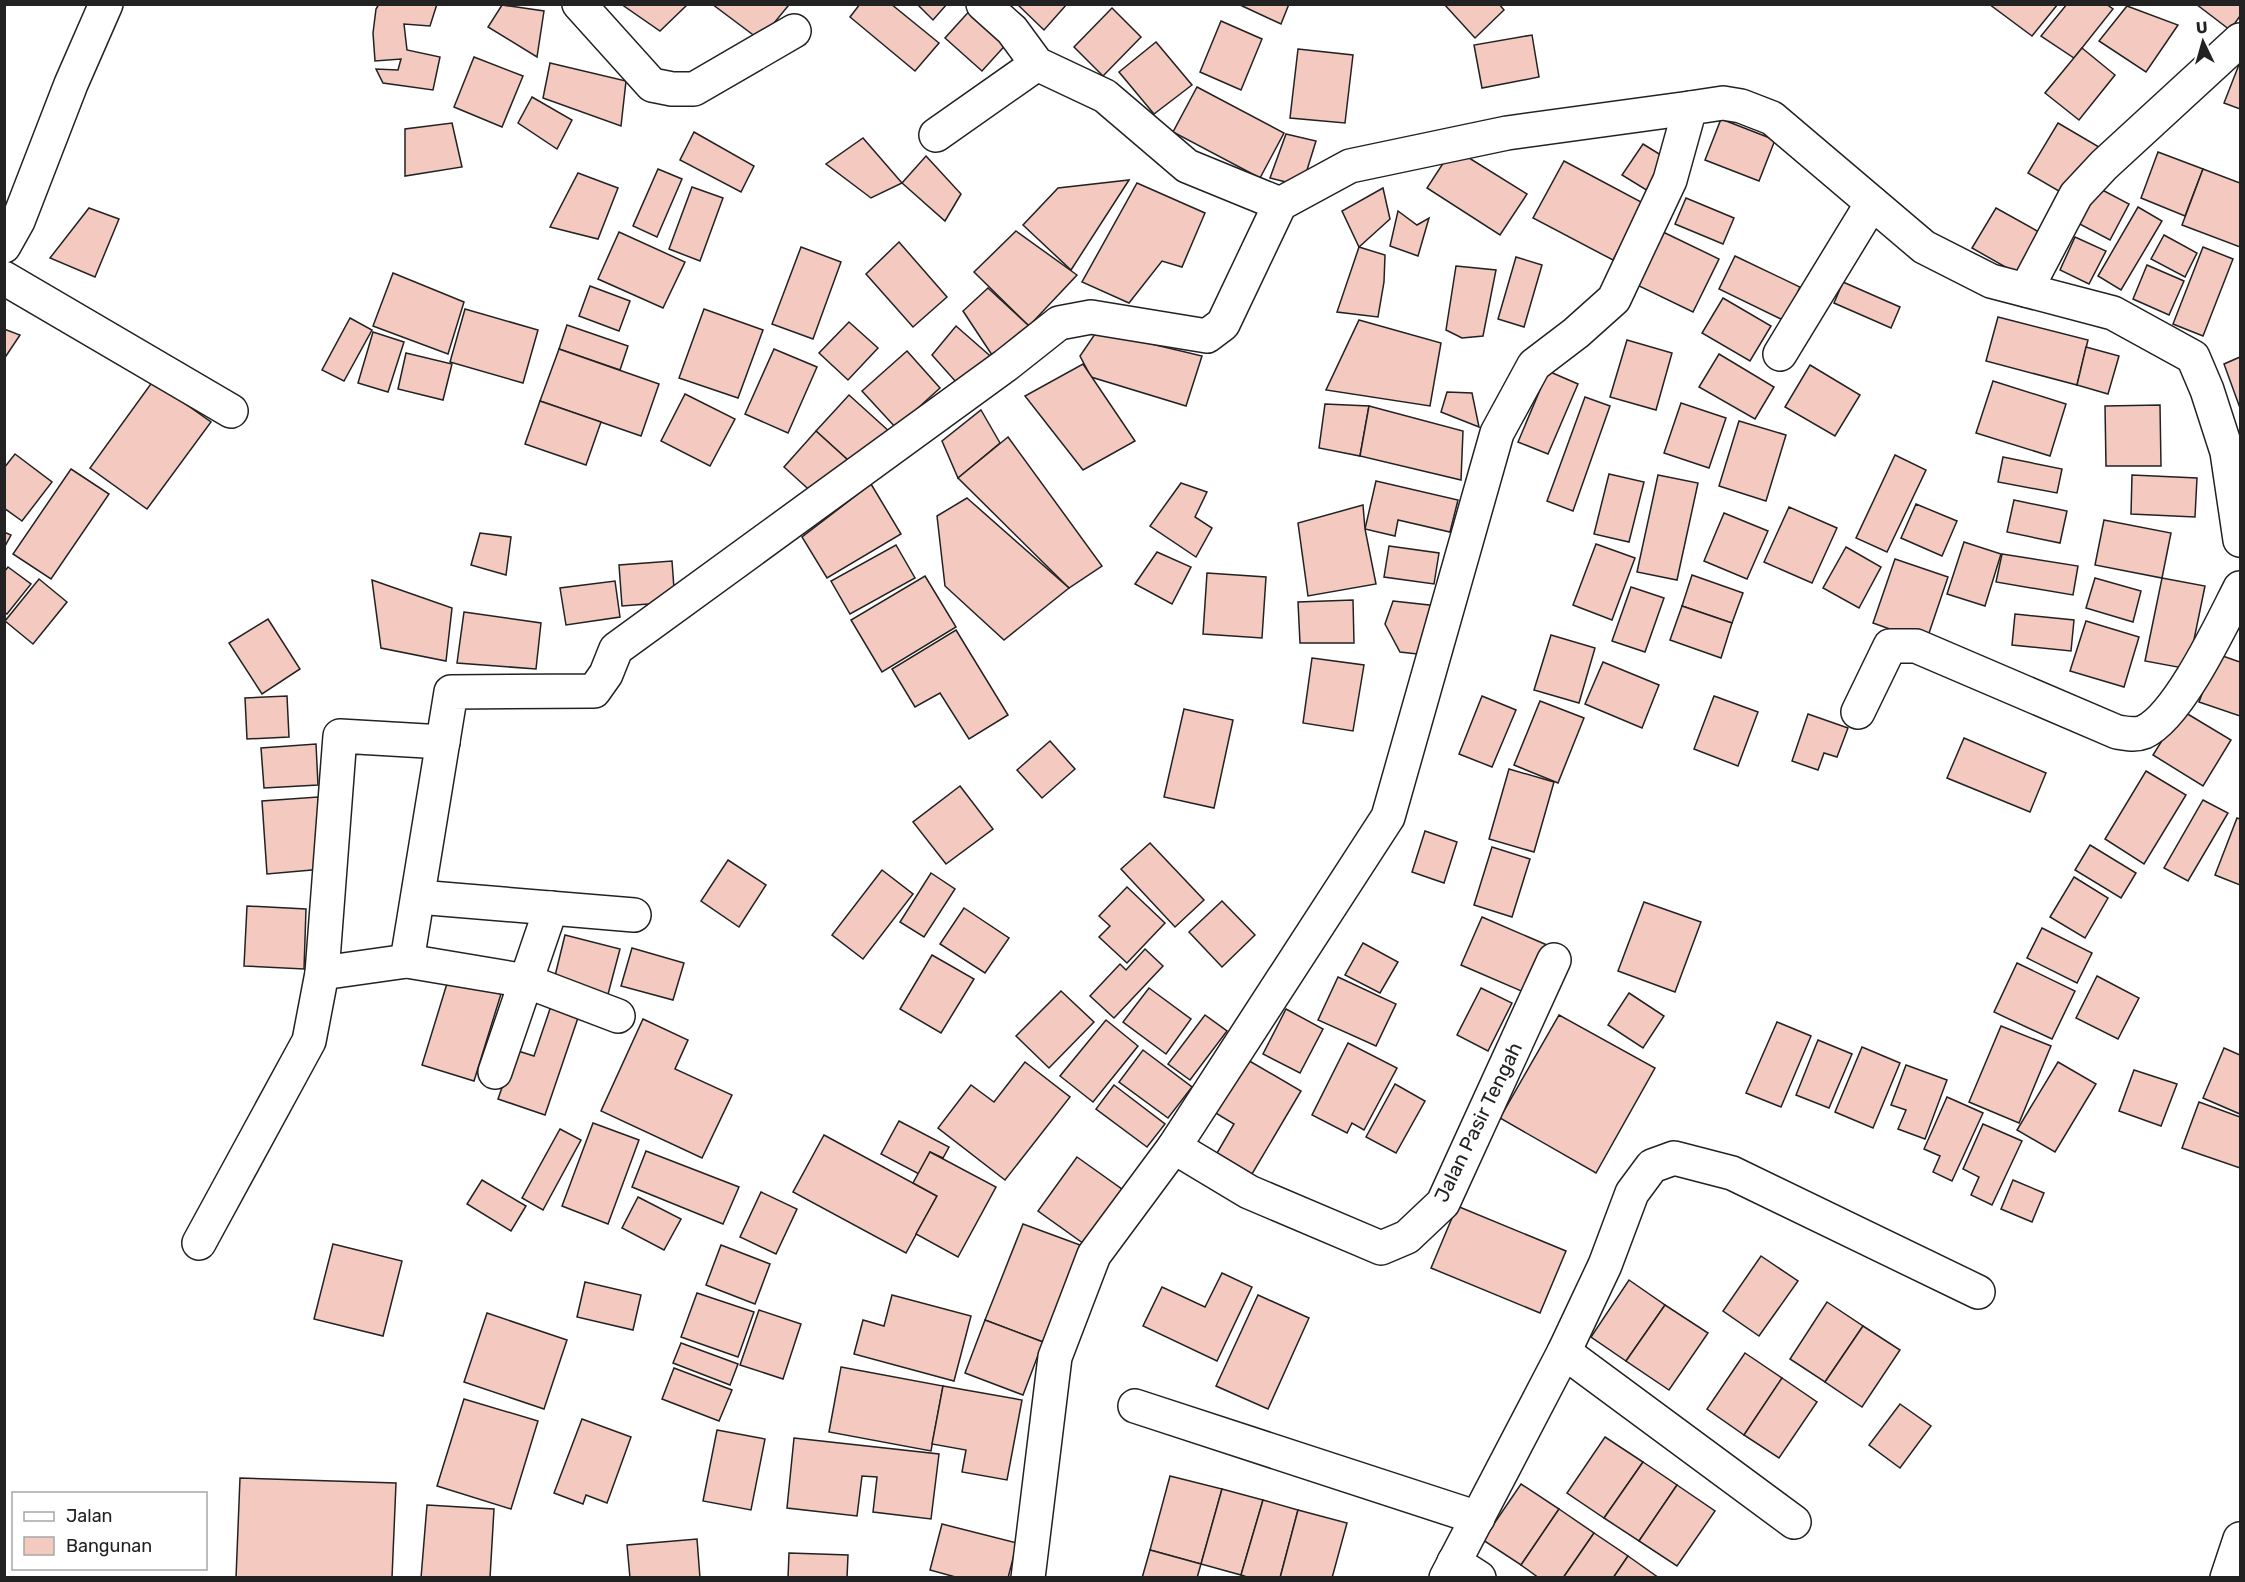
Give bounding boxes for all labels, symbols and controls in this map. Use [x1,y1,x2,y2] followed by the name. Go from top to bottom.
[2173,12,2233,72] north arrow
[2195,18,2208,38] text: U
[1429,1038,1527,1206] street label: Jalan Pasir Tengah
[12,1492,207,1570] legend
[66,1505,113,1527] text: Jalan
[66,1535,152,1557] text: Bangunan

